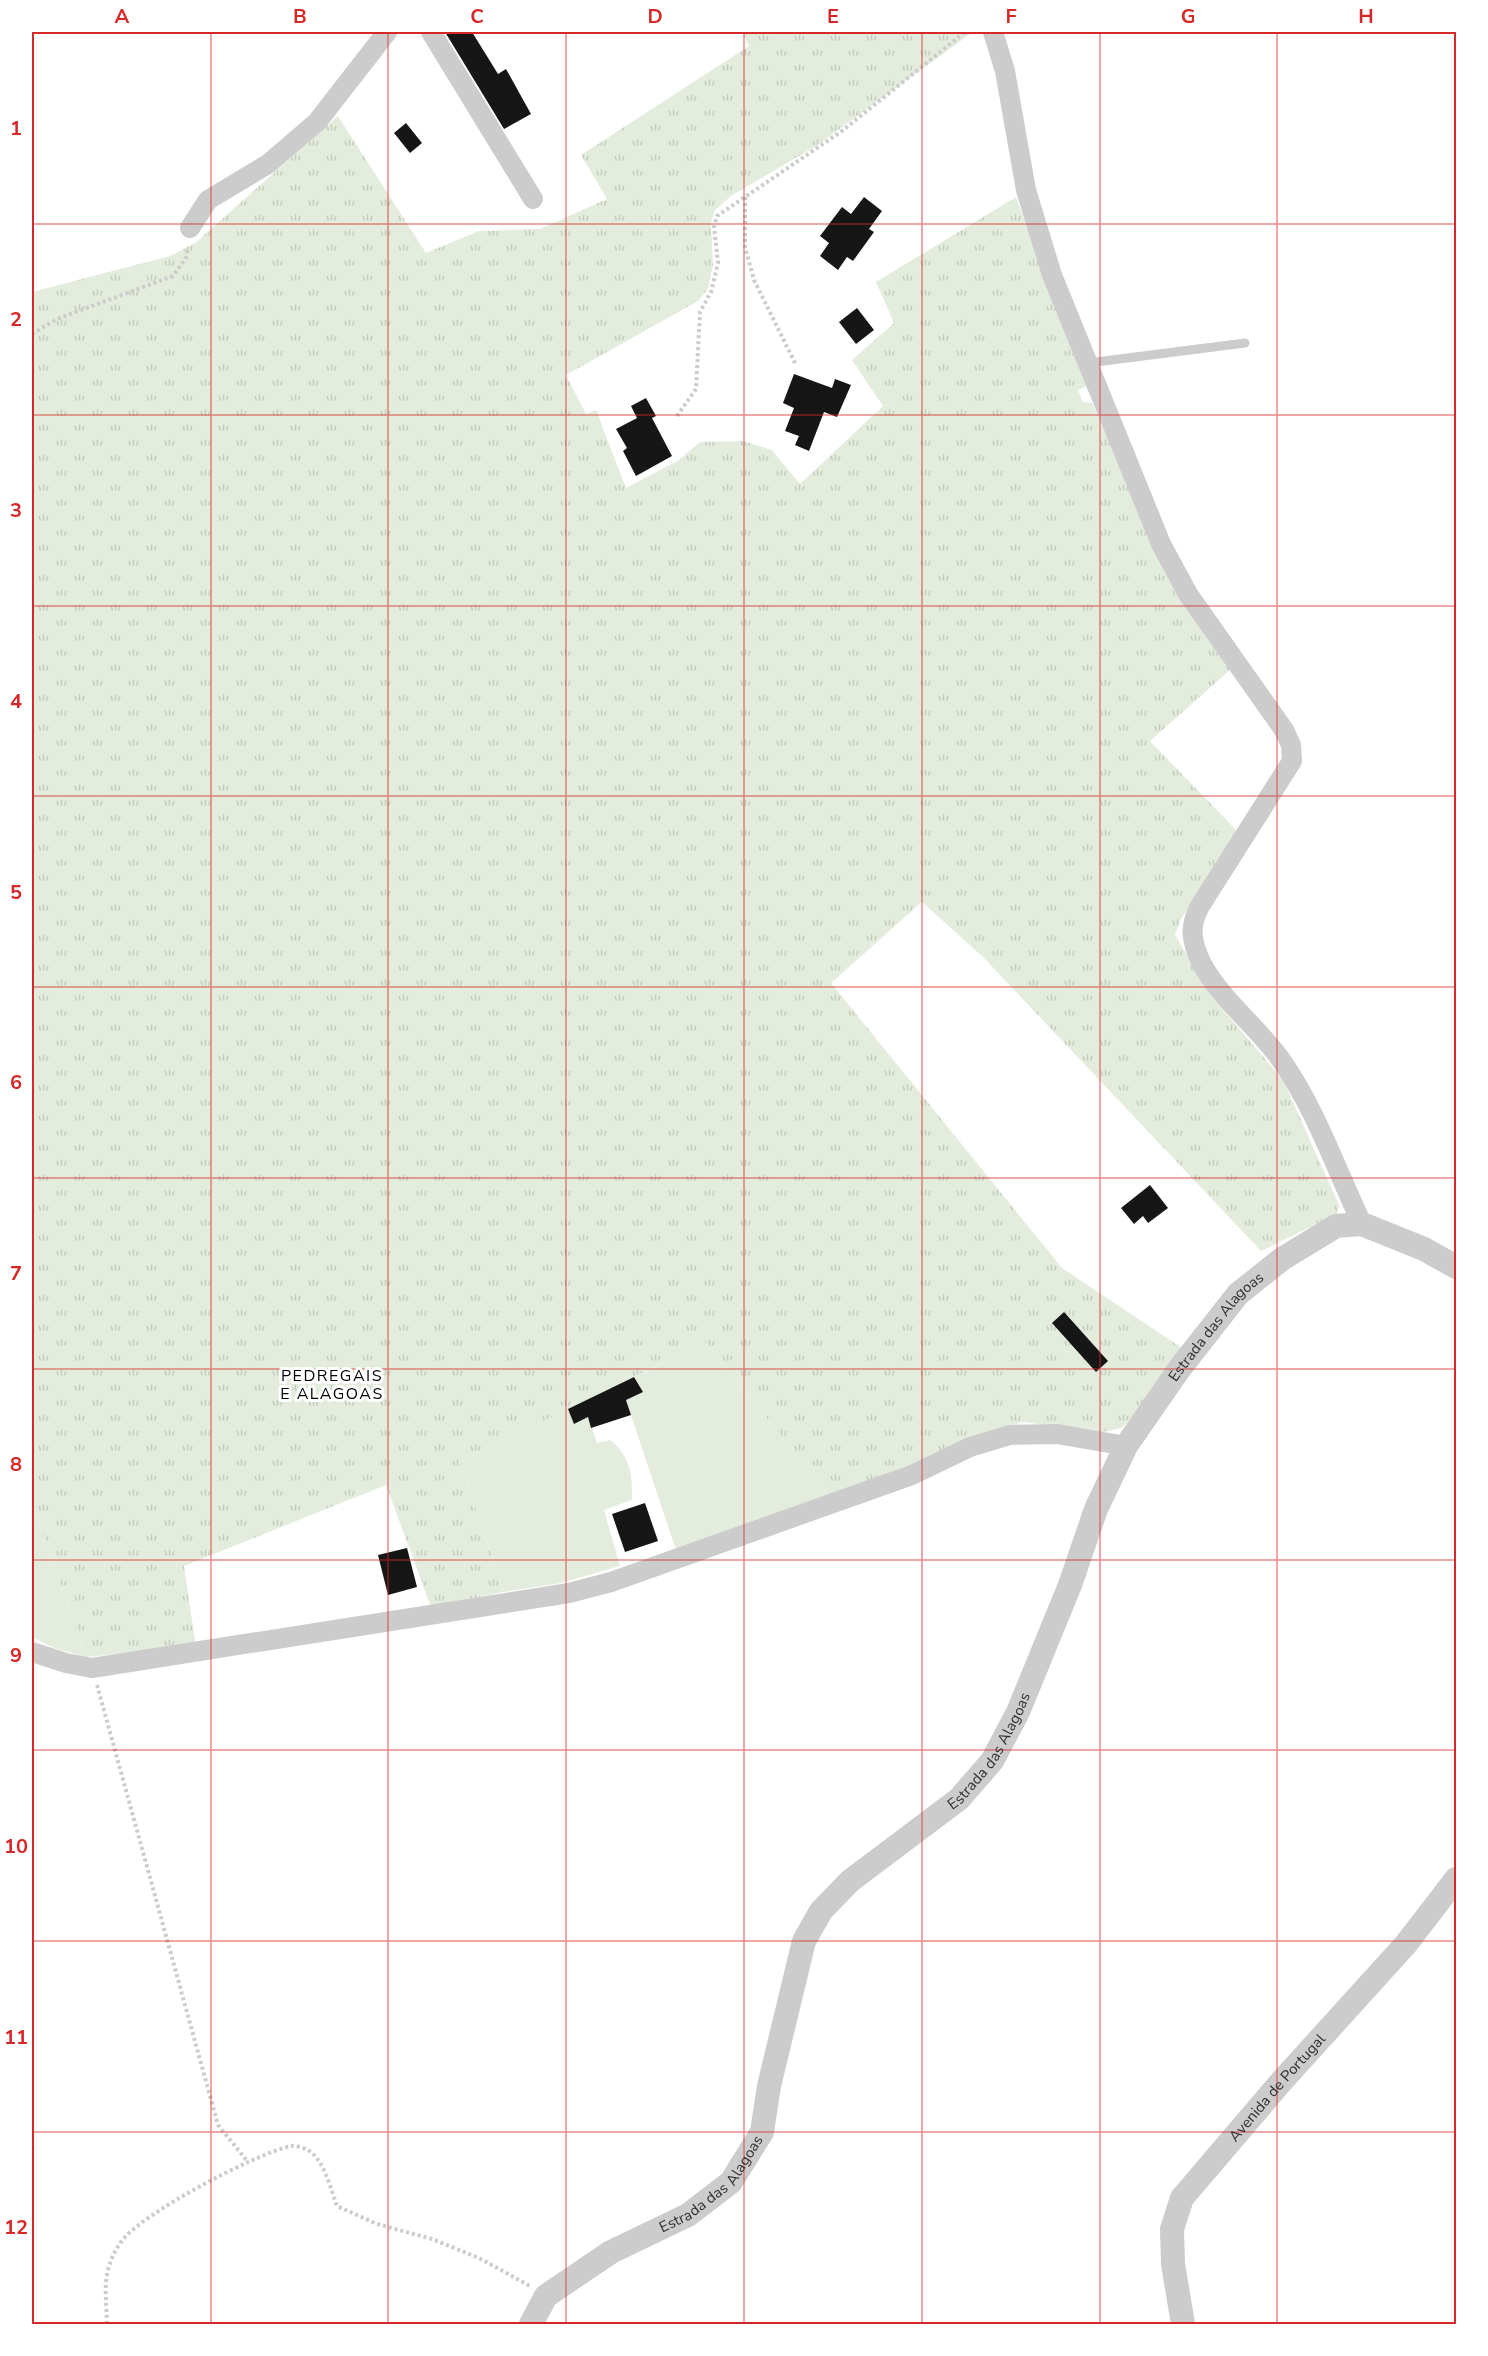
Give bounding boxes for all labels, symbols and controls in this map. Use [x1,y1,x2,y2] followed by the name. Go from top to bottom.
[115,3,130,30] text: A
[293,3,307,30] text: B
[470,3,484,30] text: C
[647,3,663,30] text: D
[827,3,839,30] text: E
[1005,3,1017,30] text: F
[1181,3,1195,30] text: G
[1358,3,1374,30] text: H
[10,115,22,142] text: 1
[10,306,22,333] text: 2
[10,497,22,524] text: 3
[10,688,22,715] text: 4
[10,879,22,906] text: 5
[10,1069,22,1096] text: 6
[10,1260,22,1287] text: 7
[1164,1267,1268,1385] street label: Estrada das Alagoas
[280,1365,384,1405] district label: PEDREGAIS E ALAGOAS
[10,1451,22,1478] text: 8
[10,1642,22,1669] text: 9
[943,1689,1035,1814] street label: Estrada das Alagoas
[4,1833,28,1860] text: 10
[4,2024,28,2051] text: 11
[1224,2029,1330,2146] street label: Avenida de Portugal
[656,2131,768,2237] street label: Estrada das Alagoas
[4,2214,28,2241] text: 12

